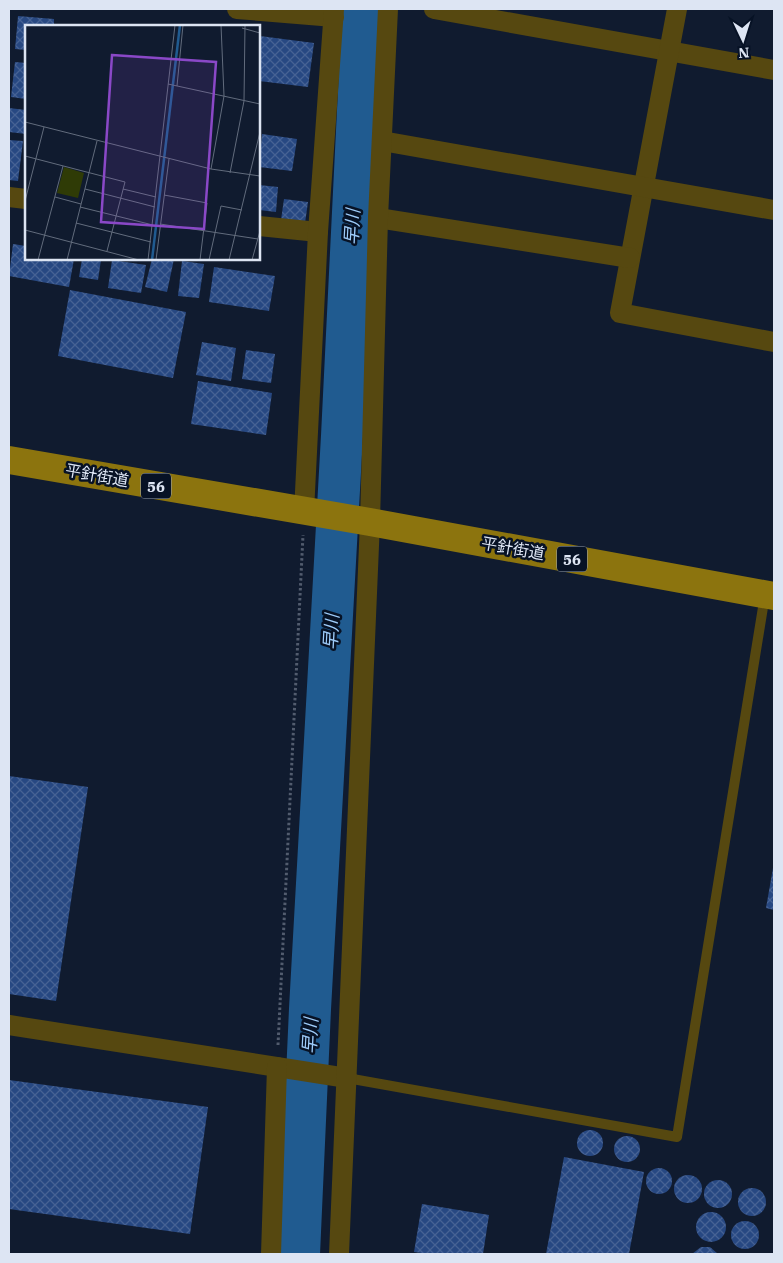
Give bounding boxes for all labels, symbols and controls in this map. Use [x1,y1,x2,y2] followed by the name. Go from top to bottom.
[718,15,768,65] north arrow
[25,25,260,260] inset map
[738,44,750,62] text: N
[340,206,365,246] water label: 早川
[64,460,130,490] street label: 平針街道
[141,474,171,498] road number: 56
[480,533,546,563] street label: 平針街道
[557,546,587,572] road number: 56
[319,611,344,651] water label: 早川
[298,1015,323,1055] water label: 早川

